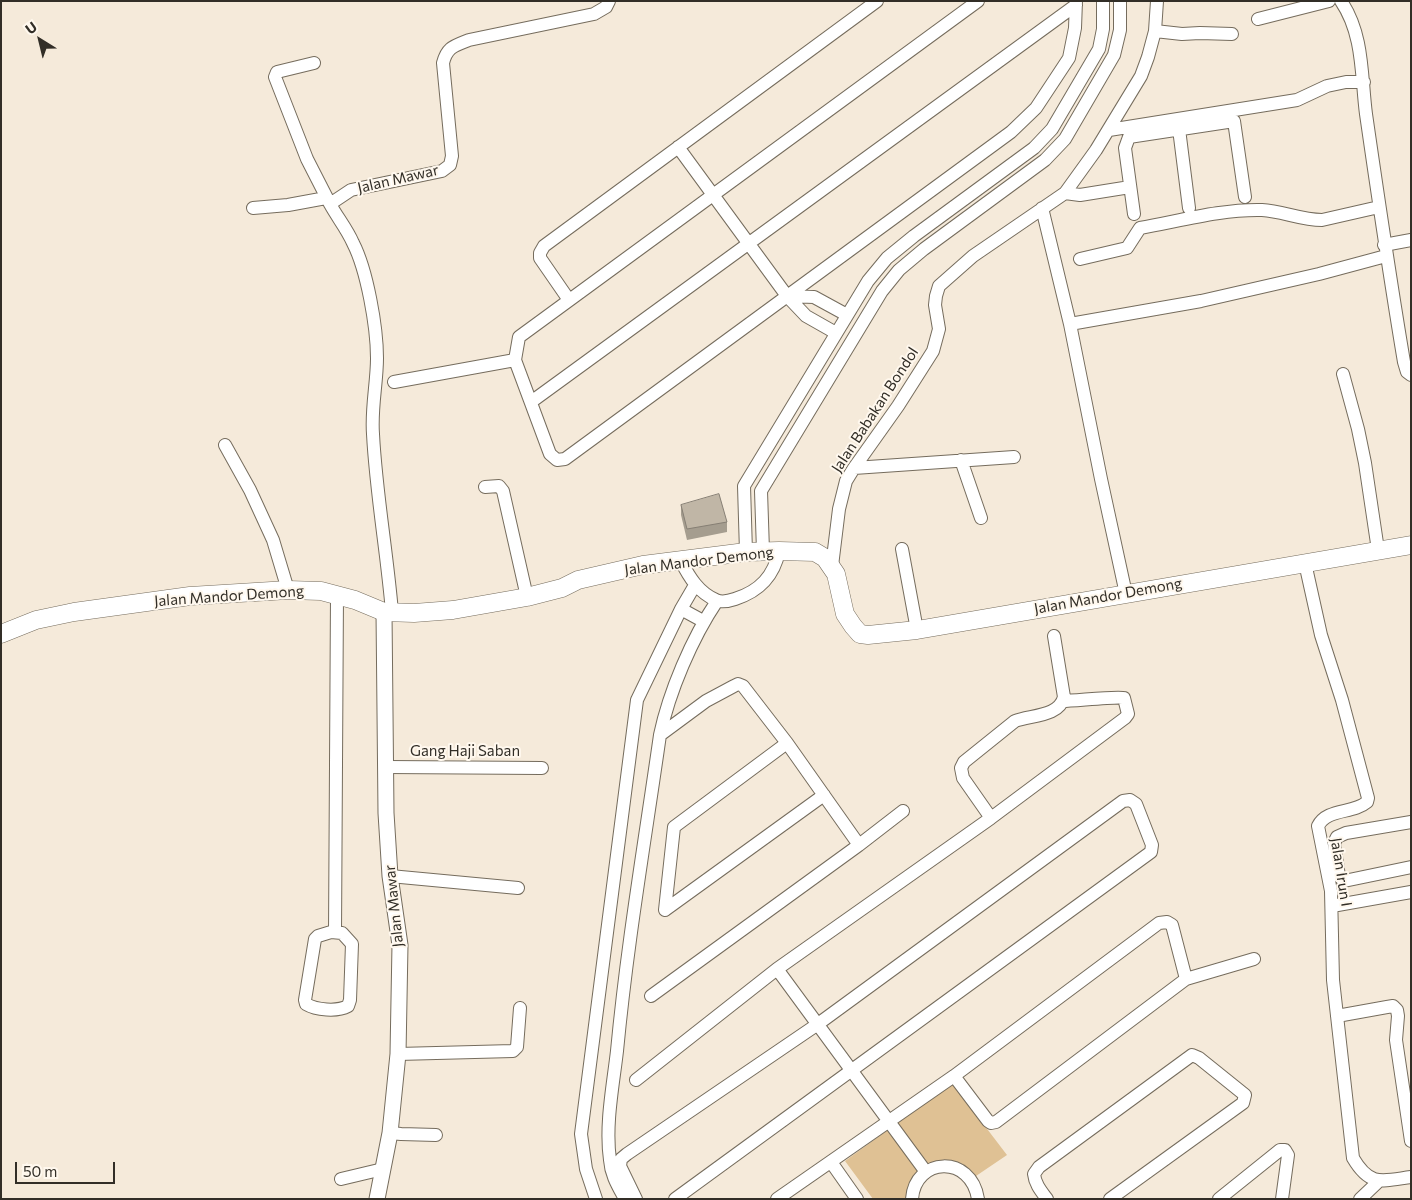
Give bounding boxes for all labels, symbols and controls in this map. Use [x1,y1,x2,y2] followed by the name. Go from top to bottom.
[15,15,65,65] north arrow
[22,18,40,37] text: U
[356,161,440,197] street label: Jalan Mawar
[828,344,922,476] street label: Jalan Babakan Bondol
[623,543,775,579] street label: Jalan Mandor Demong
[1032,574,1184,618] street label: Jalan Mandor Demong
[153,582,305,610] street label: Jalan Mandor Demong
[410,742,520,760] street label: Gang Haji Saban
[1327,836,1355,908] street label: Jalan Irun I
[381,864,407,948] street label: Jalan Mawar
[18,1152,118,1184] scale bar
[23,1162,57,1180] text: 50 m

